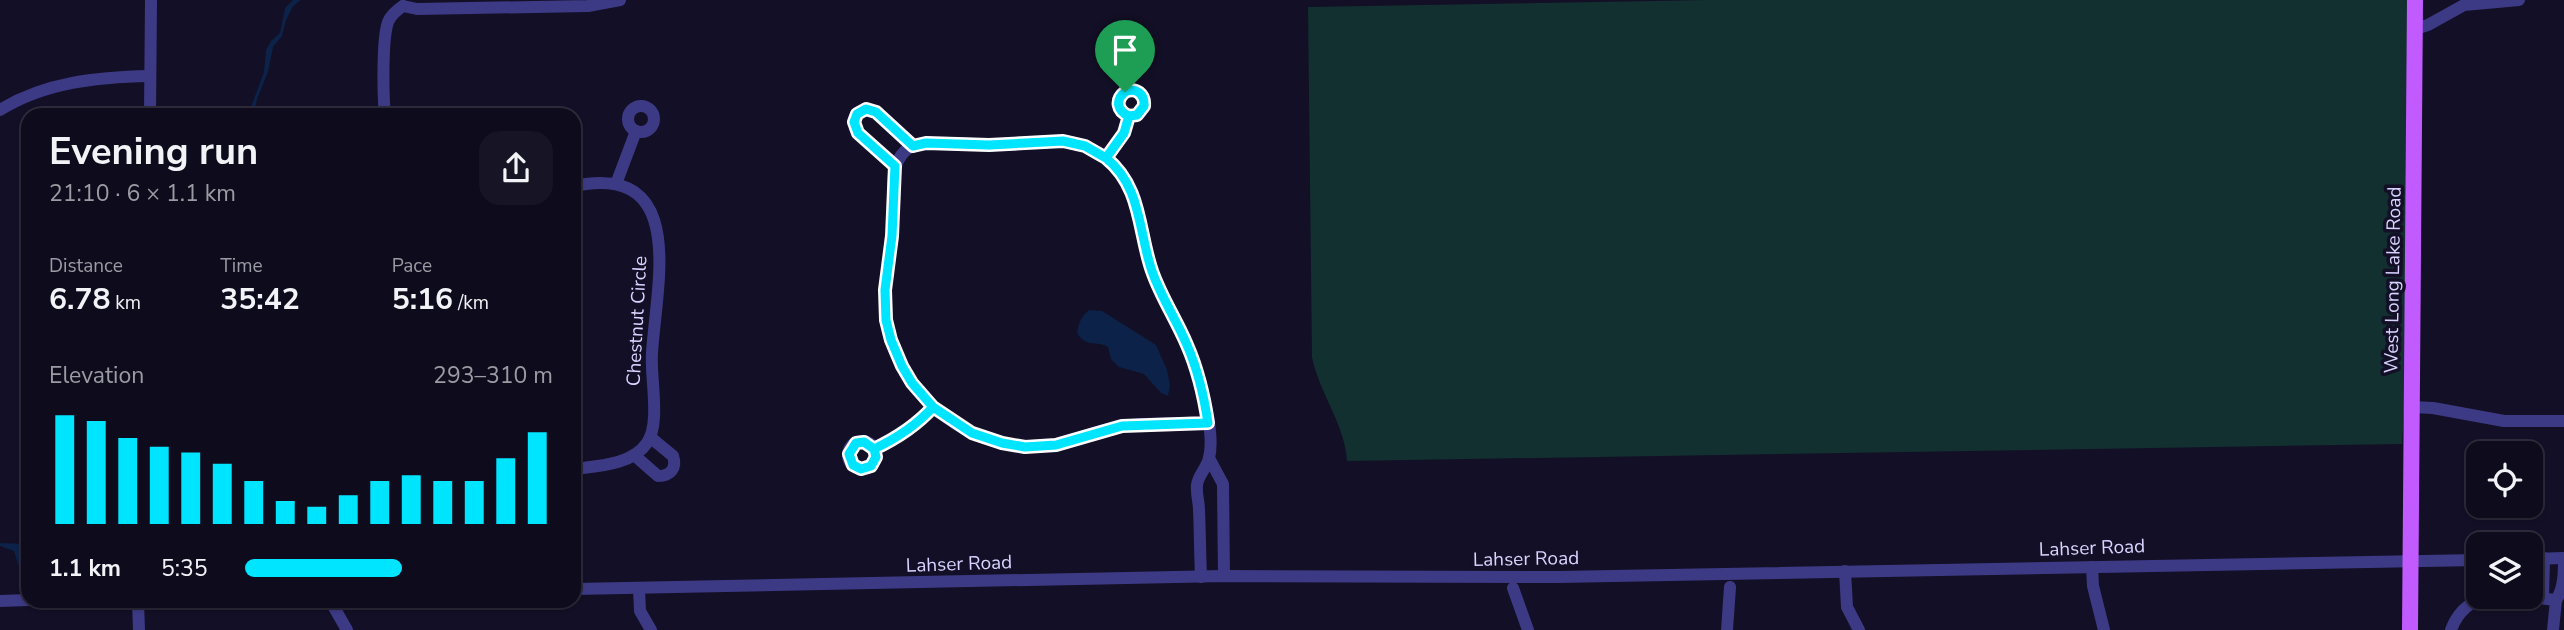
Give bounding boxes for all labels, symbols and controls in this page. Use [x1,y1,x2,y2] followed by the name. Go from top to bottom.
[1095,20,1155,92] pin
[1106,31,1144,69] icon: arrive
[49,126,258,177] text: Evening run
[479,131,553,205] button: share
[49,178,236,209] text: 21:10 · 6 × 1.1 km
[2378,186,2408,374] street label: West Long Lake Road
[49,253,123,279] text: Distance
[220,253,263,279] text: Time
[392,253,432,279] text: Pace
[621,255,653,387] street label: Chestnut Circle
[49,279,110,320] text: 6.78
[220,279,300,320] text: 35:42
[392,279,453,320] text: 5:16
[110,290,141,316] text: km
[453,290,489,316] text: /km
[49,360,144,391] text: Elevation
[433,360,553,391] text: 293–310 m
[2466,441,2543,609] map controls
[2466,441,2543,518] button: locate
[2466,532,2543,609] button: layers
[2038,533,2146,563] street label: Lahser Road
[1473,545,1579,573] street label: Lahser Road
[905,549,1013,579] street label: Lahser Road
[49,553,121,584] text: 1.1 km
[161,553,208,584] text: 5:35

